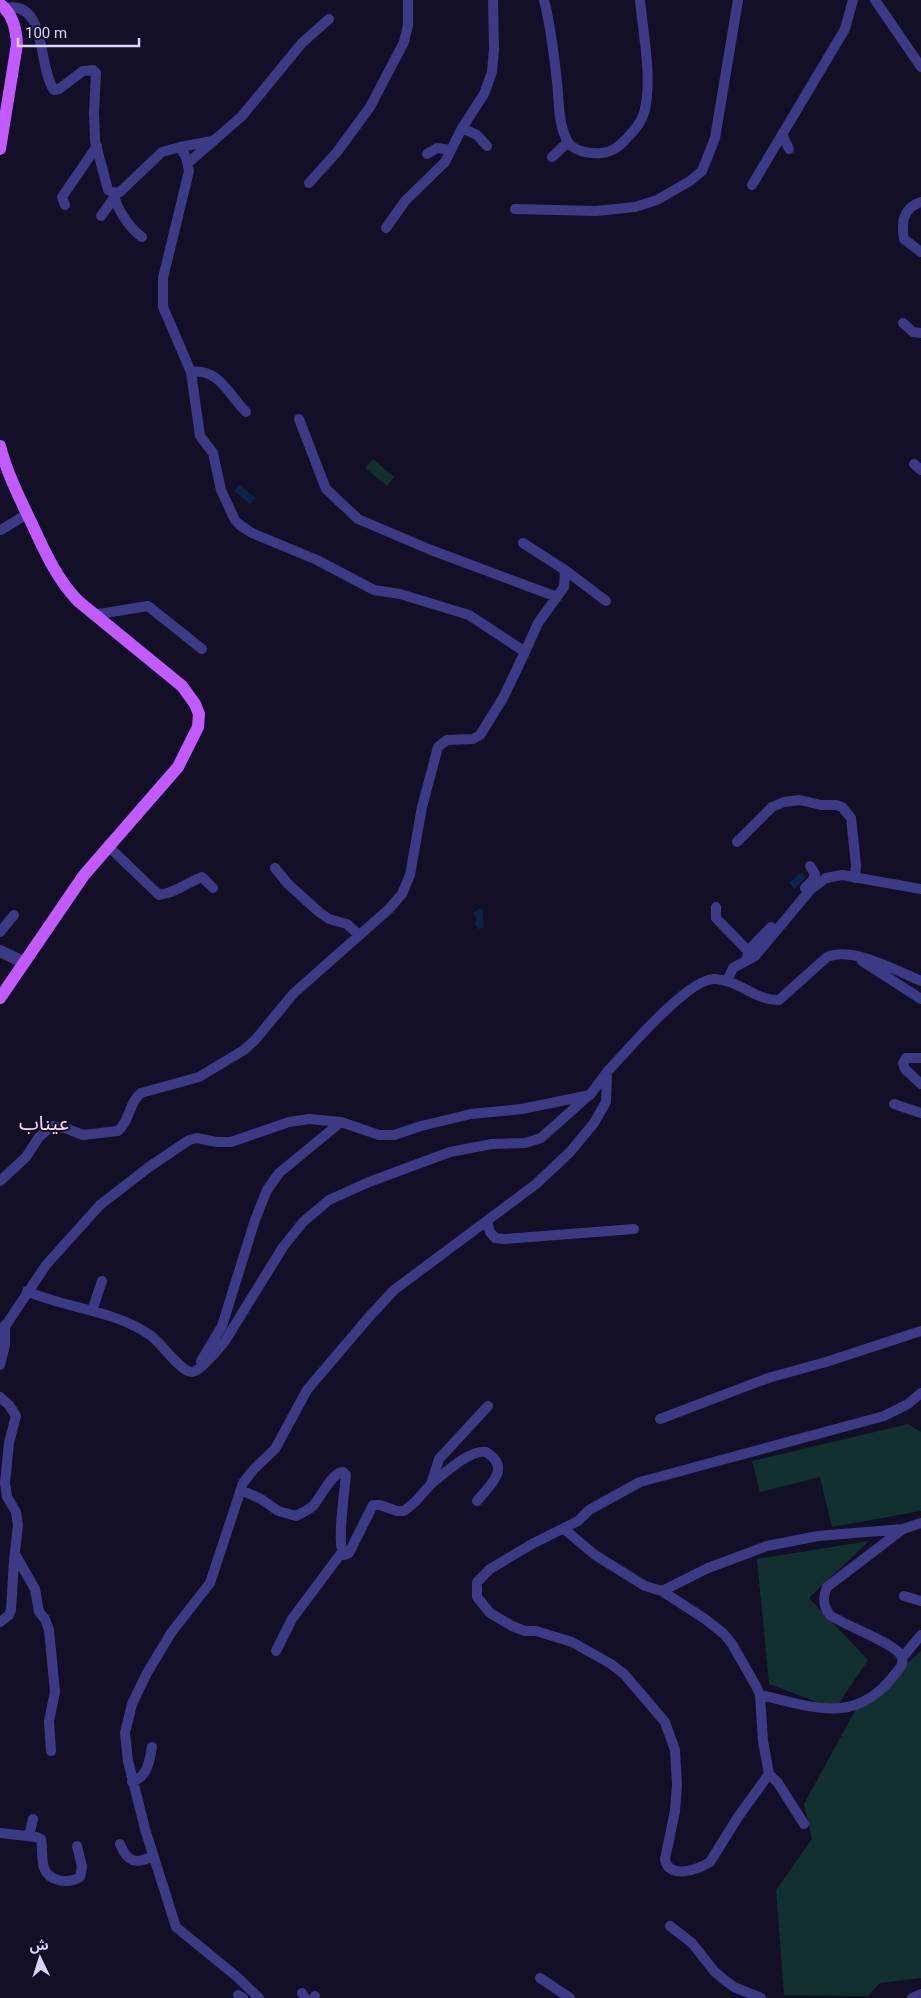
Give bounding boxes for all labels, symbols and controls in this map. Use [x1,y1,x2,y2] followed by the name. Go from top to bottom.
[18,15,139,47] scale bar
[25,24,67,42] text: 100 m
[19,1111,69,1135] district label: عيناب
[15,1933,65,1983] north arrow
[29,1936,49,1954] text: ش

